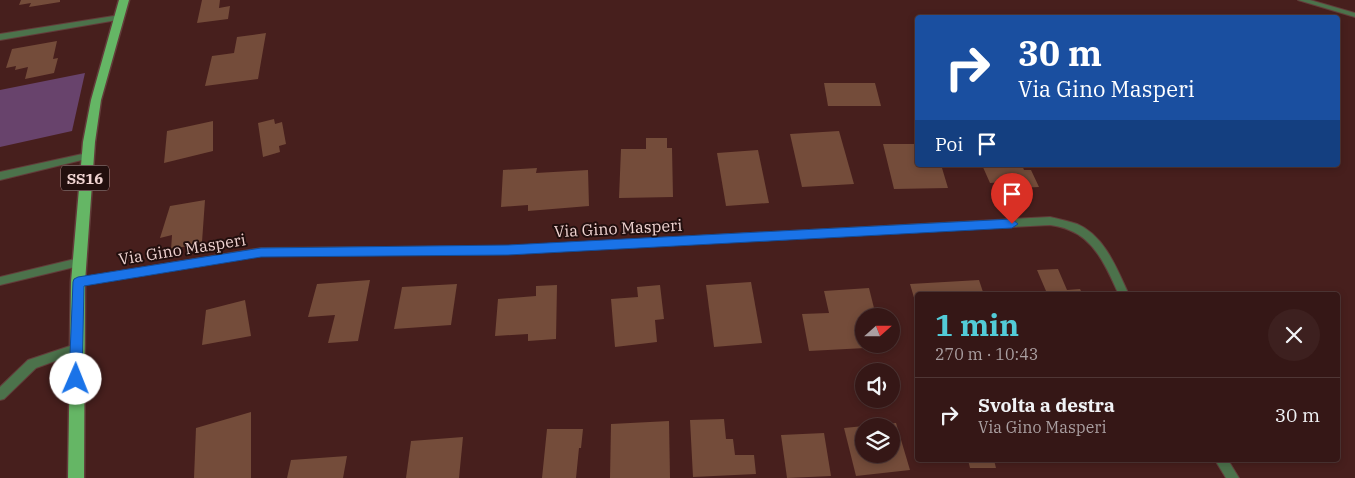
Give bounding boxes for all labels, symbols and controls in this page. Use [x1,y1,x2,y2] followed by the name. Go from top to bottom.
[1018,30,1102,76] text: 30 m
[935,35,1000,100] icon: right
[1018,74,1195,103] text: Via Gino Masperi
[973,130,1001,158] icon: arrive
[935,132,963,156] text: Poi
[61,166,109,190] road number: SS16
[991,173,1033,224] pin
[998,180,1026,208] icon: arrive
[553,215,683,241] street label: Via Gino Masperi
[117,229,247,269] street label: Via Gino Masperi
[935,305,1019,344] text: 1 min
[855,308,900,352] north arrow
[855,308,900,463] map controls
[1268,309,1320,361] button: close
[935,344,1038,364] text: 270 m · 10:43
[49,352,101,404] position arrow
[855,363,900,408] button: sound
[978,393,1115,417] text: Svolta a destra
[935,401,963,429] icon: right
[1275,403,1320,427] text: 30 m
[978,417,1107,437] text: Via Gino Masperi
[855,418,900,463] button: layers

